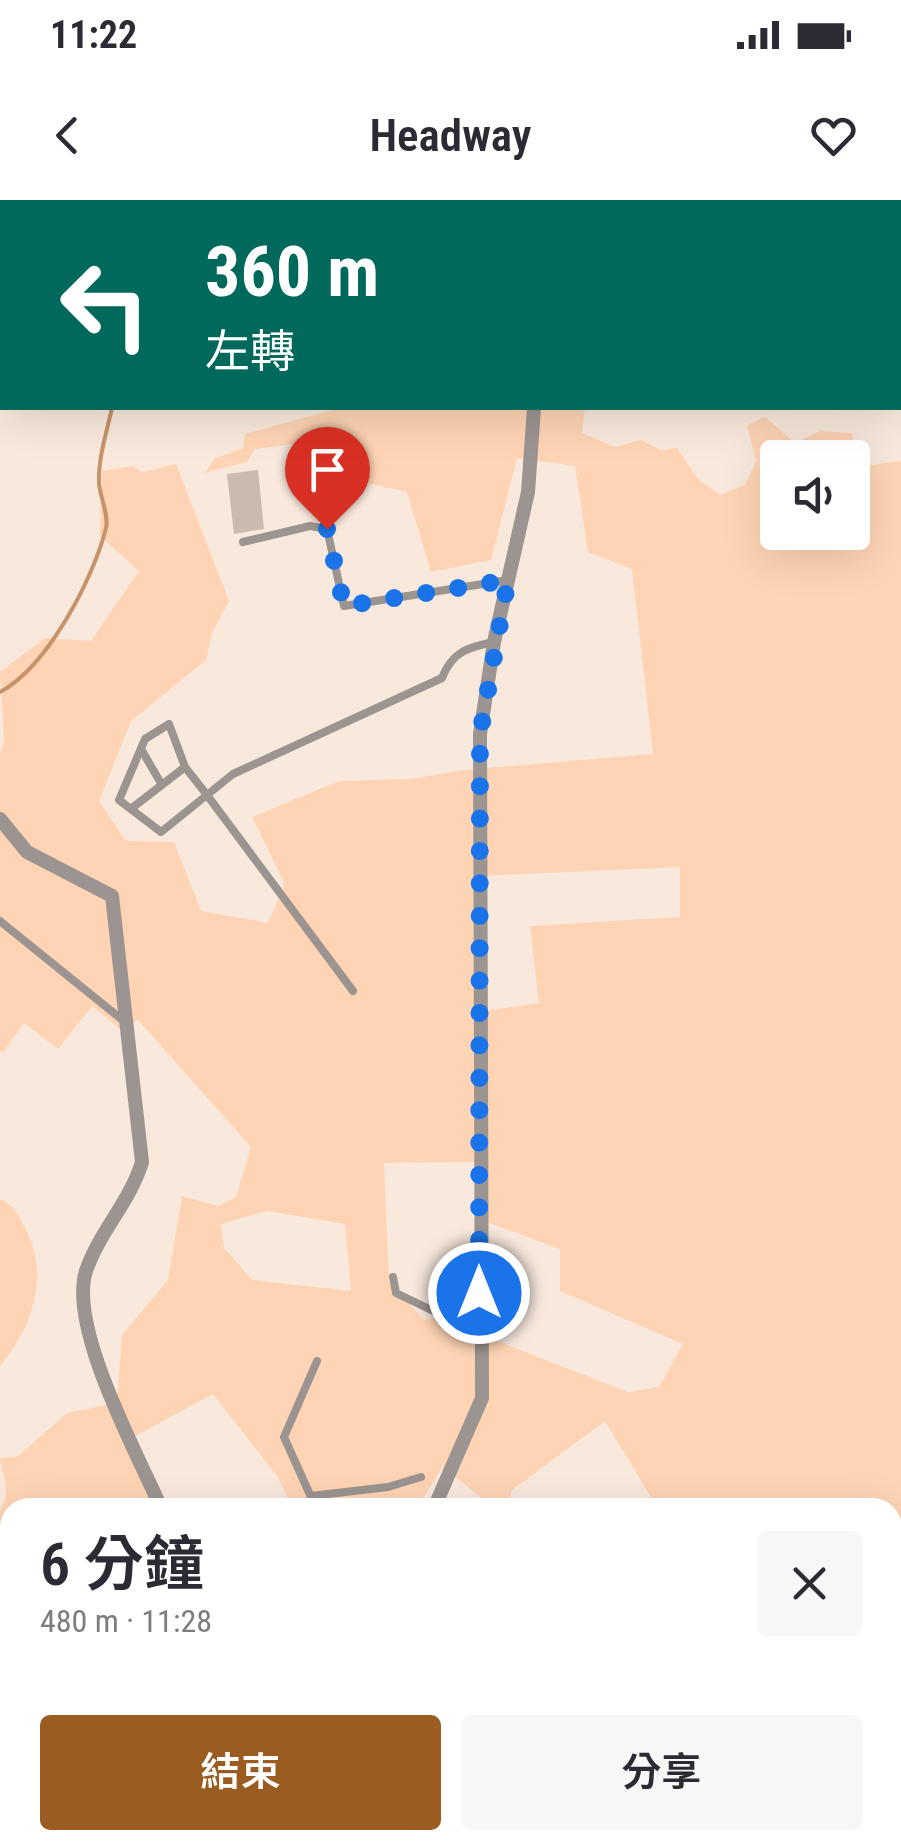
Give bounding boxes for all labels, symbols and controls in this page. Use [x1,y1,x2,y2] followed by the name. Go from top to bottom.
[50,13,137,57] text: 11:22
[40,108,95,163] icon: back
[806,108,861,163] icon: heart
[369,109,532,162] text: Headway
[205,231,379,313] text: 360 m
[40,240,170,370] icon: left
[205,325,295,378] text: 左轉
[285,427,370,530] pin
[760,440,870,550] map controls
[760,440,870,550] button: sound
[300,442,355,497] icon: arrive
[427,1241,531,1345] position arrow
[40,1529,204,1600] text: 6 分鐘
[757,1531,862,1636] button: close
[40,1602,212,1640] text: 480 m · 11:28
[40,1715,441,1830] button: 結束
[461,1715,862,1830] button: 分享

